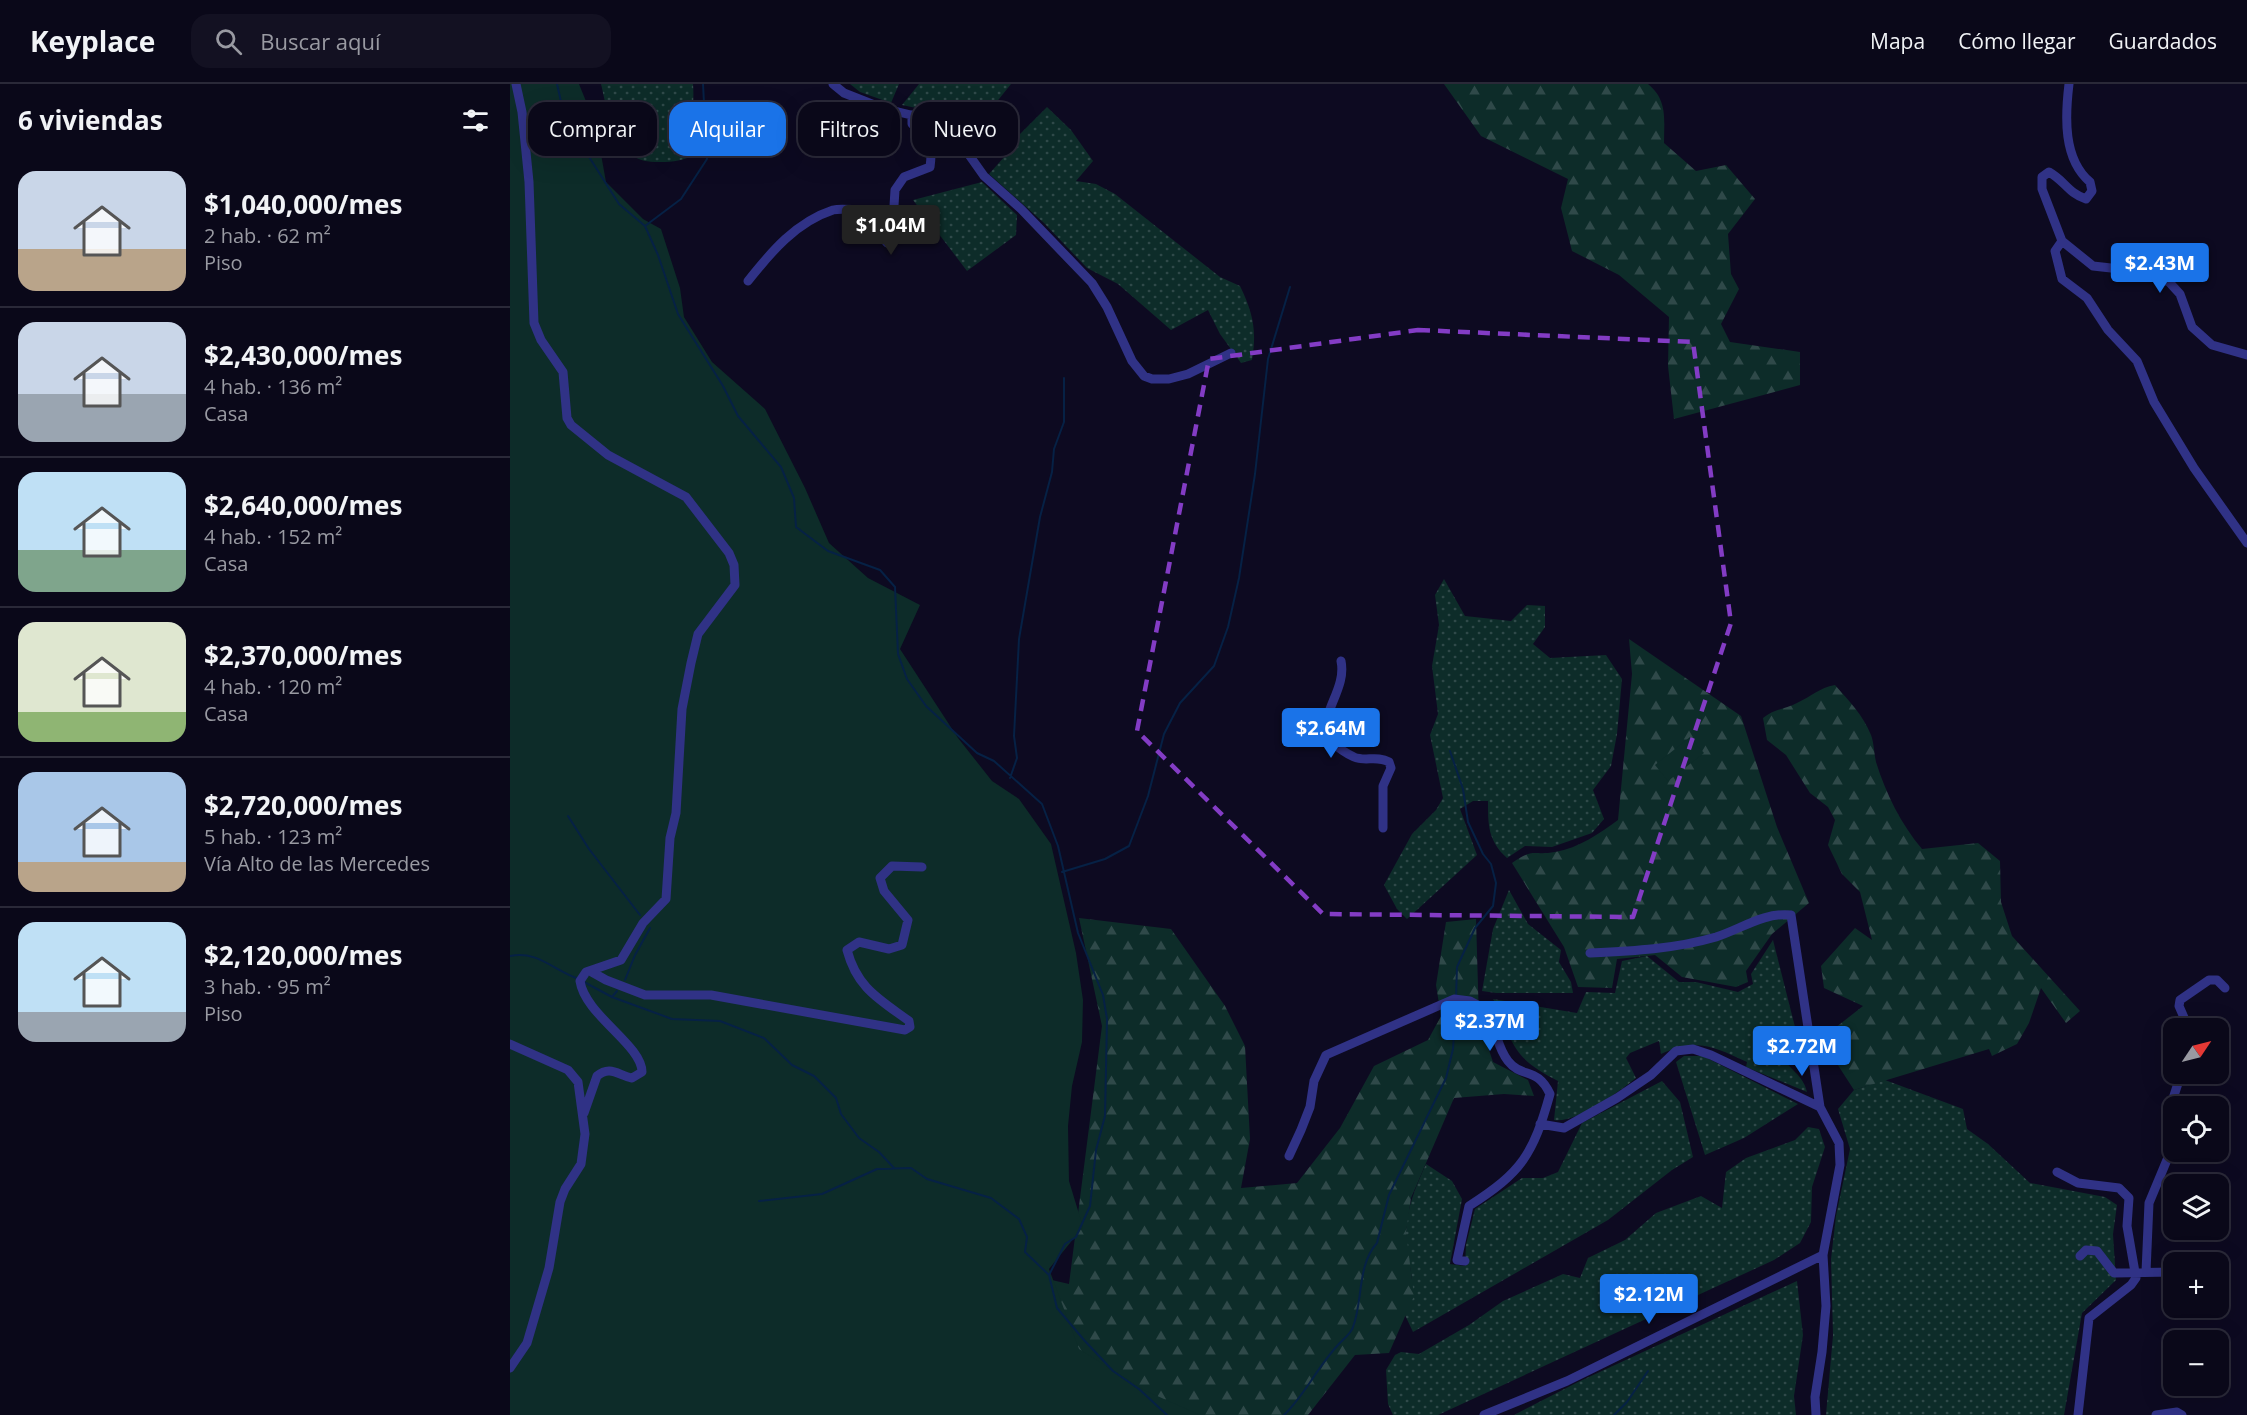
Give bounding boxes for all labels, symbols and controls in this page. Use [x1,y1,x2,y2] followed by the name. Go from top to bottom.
[191,14,611,68] search box
[30,22,155,60] text: Keyplace
[212,25,245,58] icon: search
[260,26,381,56] text: Buscar aquí
[1870,27,1925,55] text: Mapa
[1958,27,2076,55] text: Cómo llegar
[2109,27,2217,55] text: Guardados
[18,102,163,138] text: 6 viviendas
[528,102,657,156] chip: Comprar
[669,102,786,156] chip: Alquilar
[798,102,900,156] chip: Filtros
[912,102,1018,156] chip: Nuevo
[459,104,492,137] icon: filters
[204,186,402,222] text: $1,040,000/mes
[66,195,138,267] icon: home
[842,205,940,256] pin: $1.04M
[856,211,926,238] text: $1.04M
[204,222,331,249] text: 2 hab. · 62 m²
[2111,243,2209,294] pin: $2.43M
[204,249,243,276] text: Piso
[2125,249,2195,276] text: $2.43M
[204,337,402,373] text: $2,430,000/mes
[66,346,138,418] icon: home
[204,373,342,400] text: 4 hab. · 136 m²
[204,400,248,427] text: Casa
[204,487,402,523] text: $2,640,000/mes
[66,496,138,568] icon: home
[204,523,342,550] text: 4 hab. · 152 m²
[204,550,248,577] text: Casa
[204,637,402,673] text: $2,370,000/mes
[66,646,138,718] icon: home
[204,673,342,700] text: 4 hab. · 120 m²
[204,700,248,727] text: Casa
[1282,708,1380,759] pin: $2.64M
[1296,714,1366,741] text: $2.64M
[204,787,402,823] text: $2,720,000/mes
[66,796,138,868] icon: home
[204,823,342,850] text: 5 hab. · 123 m²
[204,850,430,877] text: Vía Alto de las Mercedes
[204,937,402,973] text: $2,120,000/mes
[66,946,138,1018] icon: home
[204,973,331,1000] text: 3 hab. · 95 m²
[204,1000,243,1027] text: Piso
[1441,1001,1539,1052] pin: $2.37M
[1455,1007,1525,1034] text: $2.37M
[2163,1018,2229,1084] north arrow
[2163,1018,2229,1396] map controls
[1753,1026,1851,1077] pin: $2.72M
[1767,1032,1837,1059] text: $2.72M
[2163,1096,2229,1162] button: locate
[2163,1174,2229,1240] button: layers
[2163,1252,2229,1318] button: +
[1600,1274,1698,1325] pin: $2.12M
[1614,1280,1684,1307] text: $2.12M
[2163,1330,2229,1396] button: −

